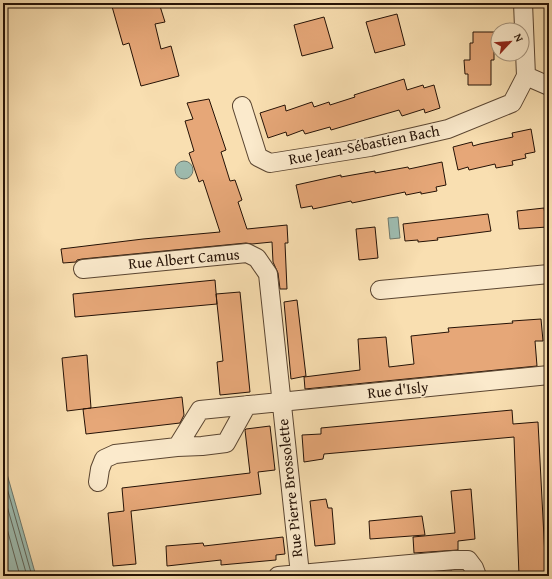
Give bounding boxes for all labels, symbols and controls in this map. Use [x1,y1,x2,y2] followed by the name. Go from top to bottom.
[490,22,530,62] north arrow
[510,31,528,45] text: N
[287,119,442,169] street label: Rue Jean-Sébastien Bach
[127,243,240,274] street label: Rue Albert Camus
[366,376,430,403] street label: Rue d'Isly
[272,418,307,558] street label: Rue Pierre Brossolette

